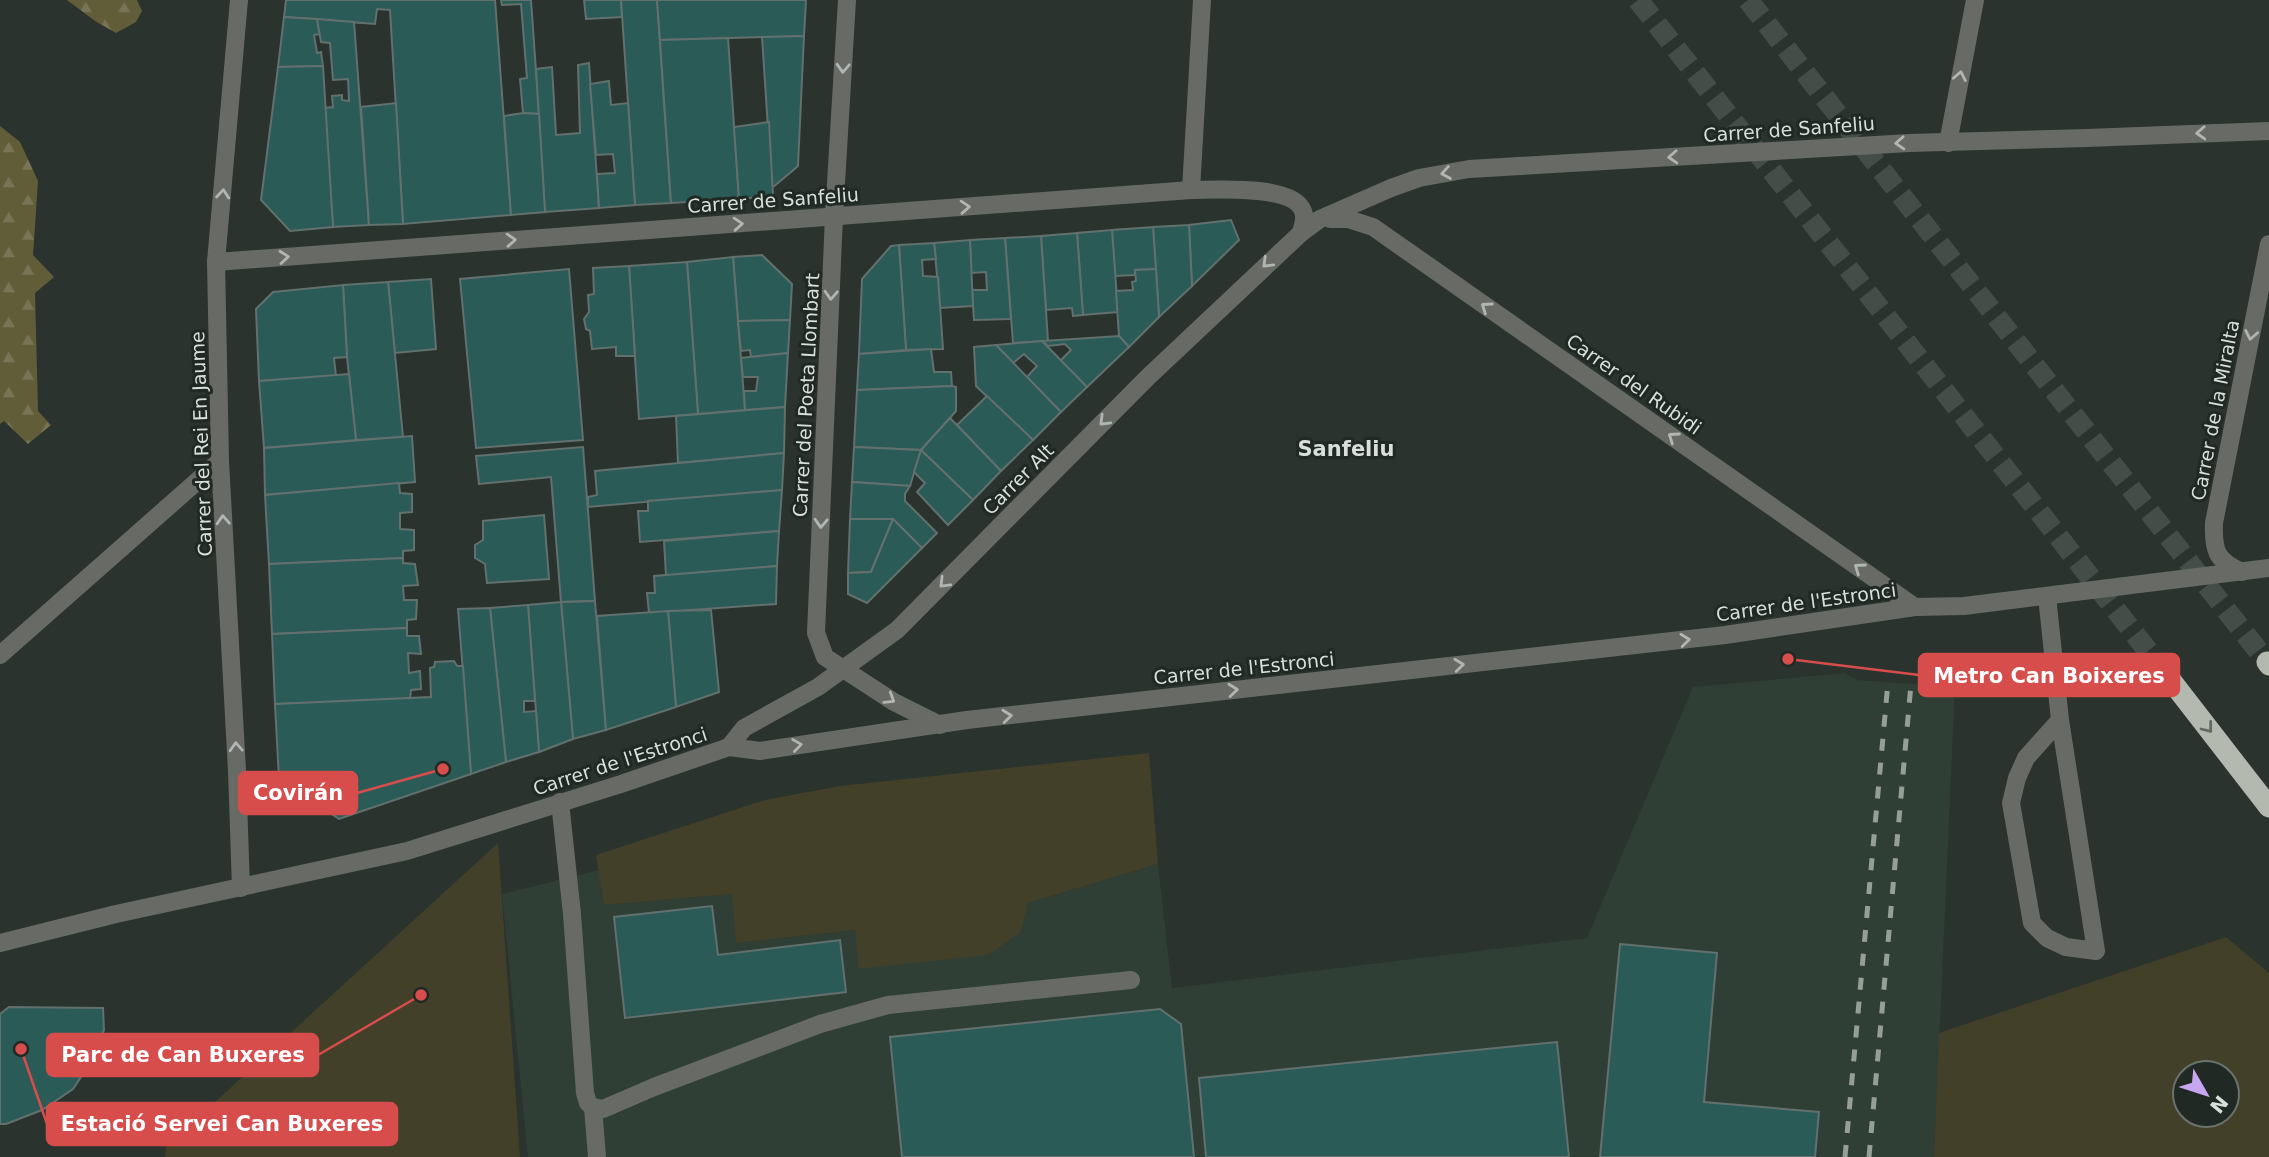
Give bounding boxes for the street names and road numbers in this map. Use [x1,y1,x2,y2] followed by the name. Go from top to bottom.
[1703,112,1875,146] street label: Carrer de Sanfeliu
[687,183,859,217] street label: Carrer de Sanfeliu
[789,272,823,518] street label: Carrer del Poeta Llombart
[2187,318,2243,502] street label: Carrer de la Miralta
[1562,329,1706,439] street label: Carrer del Rubidi
[186,331,216,557] street label: Carrer del Rei En Jaume
[978,439,1058,519] street label: Carrer Alt
[1714,578,1898,626] street label: Carrer de l'Estronci
[1152,648,1336,688] street label: Carrer de l'Estronci
[530,722,710,800] street label: Carrer de l'Estronci

